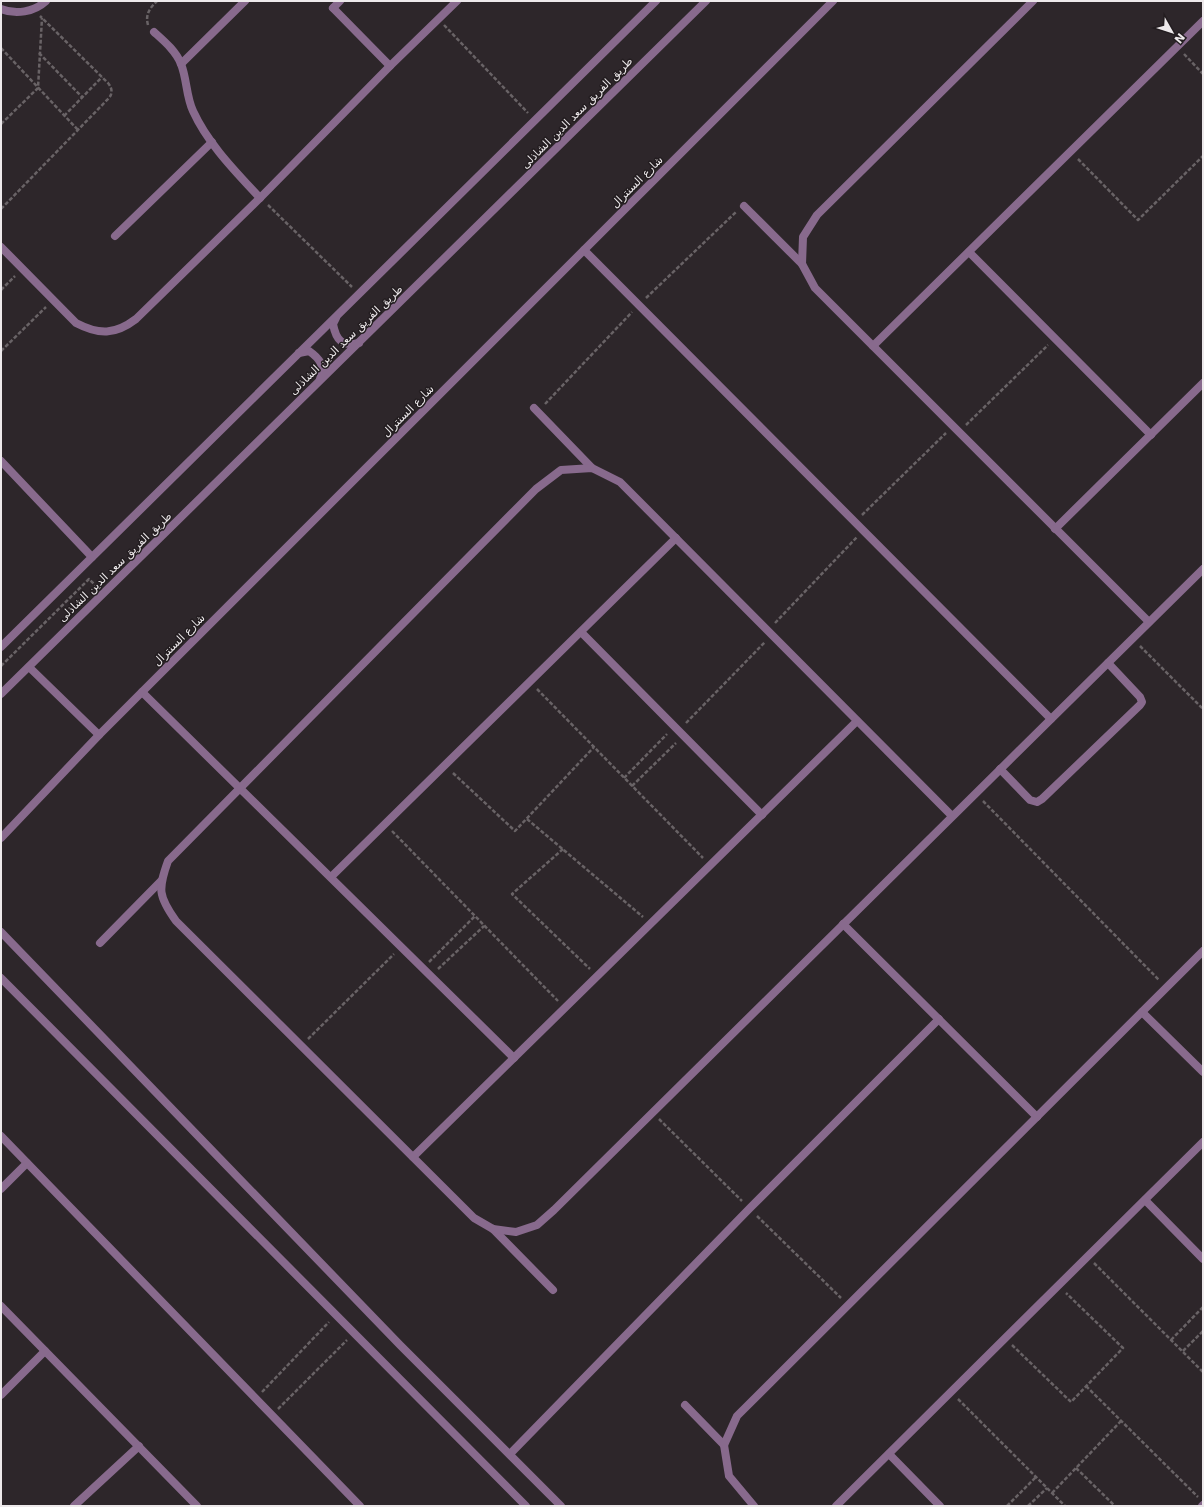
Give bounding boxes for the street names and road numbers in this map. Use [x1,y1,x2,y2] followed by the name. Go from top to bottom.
[519,54,636,172] street label: طريق الفريق سعد الدين الشاذلى
[608,153,666,211] street label: شارع السنترال
[287,282,406,398] street label: طريق الفريق سعد الدين الشاذلى
[379,382,437,440] street label: شارع السنترال
[56,509,175,625] street label: طريق الفريق سعد الدين الشاذلى
[150,611,208,669] street label: شارع السنترال

